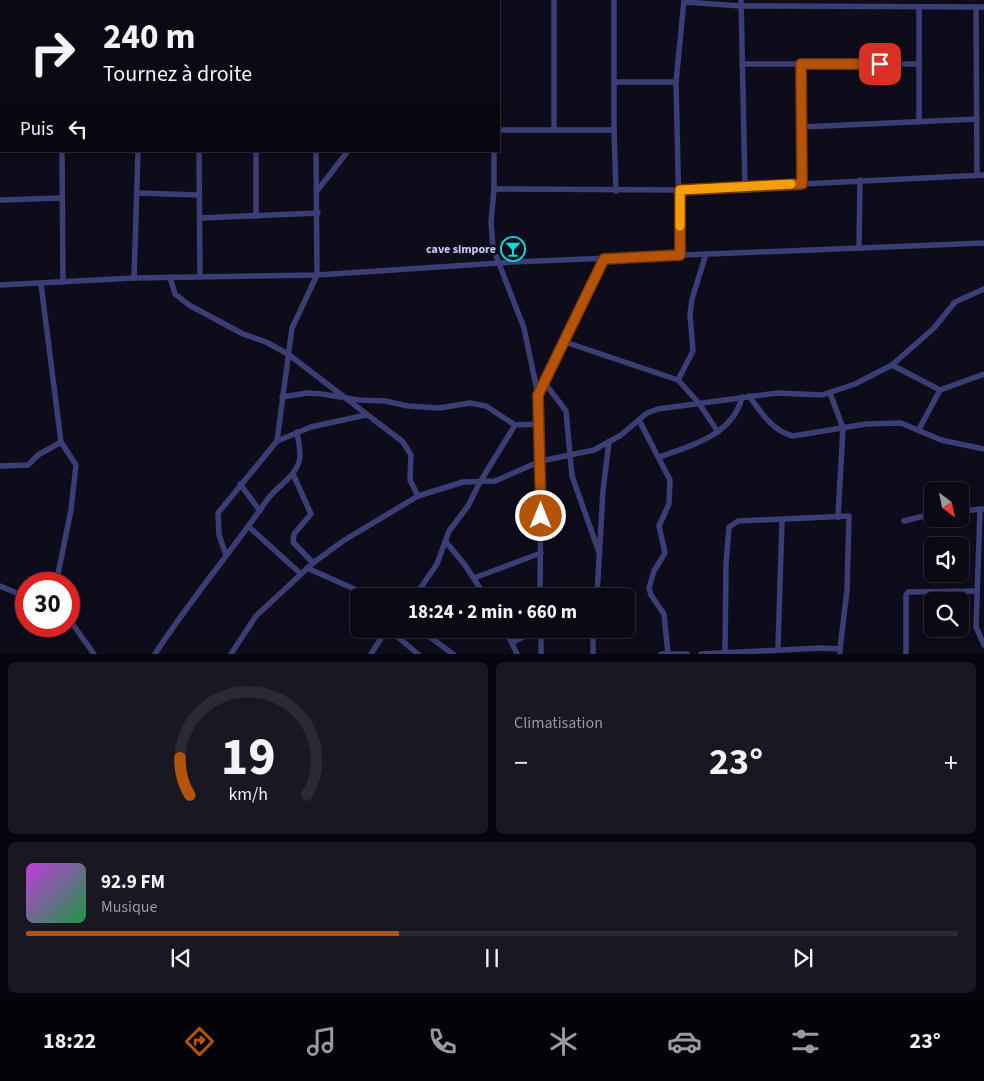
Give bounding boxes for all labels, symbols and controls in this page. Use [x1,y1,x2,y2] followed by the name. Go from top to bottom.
[103,12,195,62] text: 240 m
[20,20,85,85] icon: right
[859,43,901,85] pin
[866,50,894,78] icon: arrive
[103,58,252,90] text: Tournez à droite
[64,115,92,143] icon: left
[20,116,54,143] text: Puis
[500,236,526,262] bar icon: cave simpore
[426,241,496,258] place label: cave simpore
[924,482,969,528] north arrow
[924,482,969,637] map controls
[514,489,566,541] position arrow
[924,537,969,582] button: sound
[15,572,80,637] speed limit sign: 30
[924,592,969,637] button: search
[408,599,577,626] text: 18:24 · 2 min · 660 m
[514,712,603,734] text: Climatisation
[221,721,275,795] text: 19
[709,735,763,789] text: 23°
[514,743,528,783] text: −
[944,743,958,783] text: +
[228,782,268,807] text: km/h
[101,869,165,896] text: 92.9 FM
[101,896,158,918] text: Musique
[167,944,195,972] icon: previous
[478,944,506,972] icon: pause
[789,944,817,972] icon: next
[182,1024,217,1059] icon: directions
[304,1024,339,1059] icon: music
[425,1024,460,1059] icon: phone
[546,1024,581,1059] icon: climate
[667,1024,702,1059] icon: car
[788,1024,823,1059] icon: filters
[43,1025,96,1057] text: 18:22
[910,1025,941,1057] text: 23°

